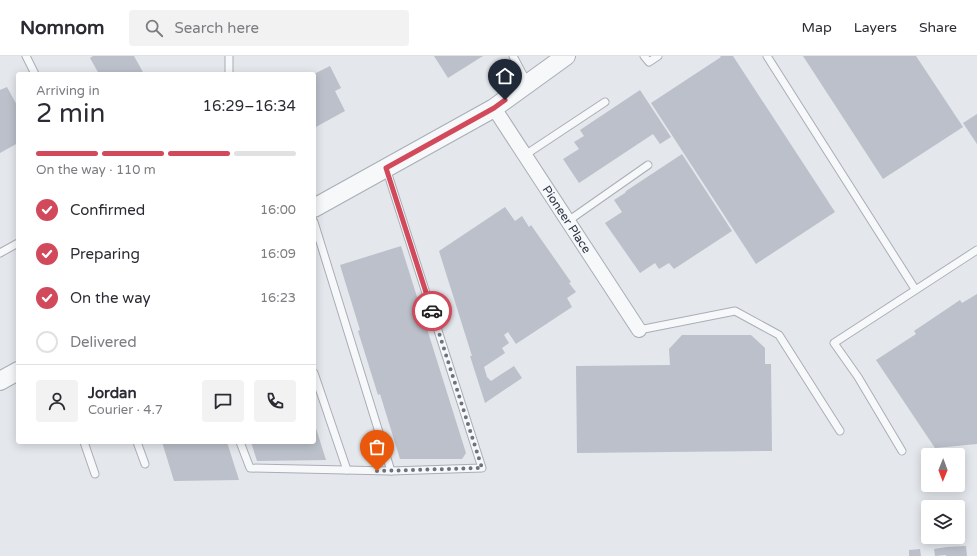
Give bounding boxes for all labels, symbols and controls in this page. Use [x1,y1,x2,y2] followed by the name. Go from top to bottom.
[129,10,409,46] search box
[20,17,105,39] text: Nomnom
[143,17,165,39] icon: search
[175,19,259,37] text: Search here
[802,19,832,36] text: Map
[854,19,897,36] text: Layers
[919,19,957,36] text: Share
[488,59,522,100] pin
[494,65,516,87] icon: home
[36,83,100,99] text: Arriving in
[203,97,296,115] text: 16:29–16:34
[36,98,105,129] text: 2 min
[36,162,156,178] text: On the way · 110 m
[540,183,594,256] street label: Pioneer Place
[36,199,58,221] icon: check
[70,201,145,219] text: Confirmed
[260,202,296,218] text: 16:00
[36,243,58,265] icon: check
[70,245,140,263] text: Preparing
[260,246,296,262] text: 16:09
[36,287,58,309] icon: check
[70,289,150,307] text: On the way
[260,290,296,306] text: 16:23
[412,291,452,331] courier
[421,300,443,322] icon: car
[70,333,137,351] text: Delivered
[36,380,78,422] button: person
[202,380,244,422] button: chat
[254,380,296,422] button: phone
[88,384,137,402] text: Jordan
[88,402,163,418] text: Courier · 4.7
[360,430,394,471] pin
[366,436,388,458] icon: bag
[921,448,965,492] north arrow
[921,448,965,544] map controls
[921,500,965,544] button: layers

